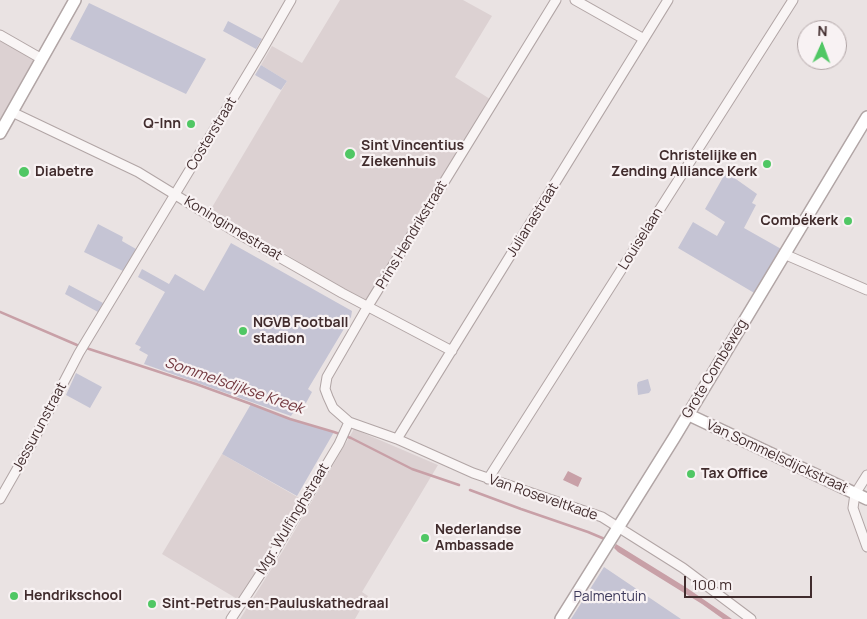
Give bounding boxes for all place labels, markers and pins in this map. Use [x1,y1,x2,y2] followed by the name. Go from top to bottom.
[143,116,181,132] place label: Q-Inn
[185,118,197,130] marker: Q-Inn
[361,138,464,170] place label: Sint Vincentius Ziekenhuis
[343,147,357,161] marker: Sint Vincentius Ziekenhuis
[611,148,757,180] place label: Christelijke en Zending Alliance Kerk
[761,158,773,170] marker: Christelijke en Zending Alliance Kerk
[35,164,94,180] place label: Diabetre
[17,165,31,179] marker: Diabetre
[760,213,838,229] place label: Combékerk
[842,215,854,227] marker: Combékerk
[253,315,349,348] place label: NGVB Football stadion
[237,325,249,337] marker: NGVB Football stadion
[701,466,768,482] place label: Tax Office
[685,468,697,480] marker: Tax Office
[435,522,521,554] place label: Nederlandse Ambassade
[419,532,431,544] marker: Nederlandse Ambassade
[24,588,122,604] place label: Hendrikschool
[8,590,20,602] marker: Hendrikschool
[162,596,389,612] place label: Sint-Petrus-en-Pauluskathedraal
[146,598,158,610] marker: Sint-Petrus-en-Pauluskathedraal

